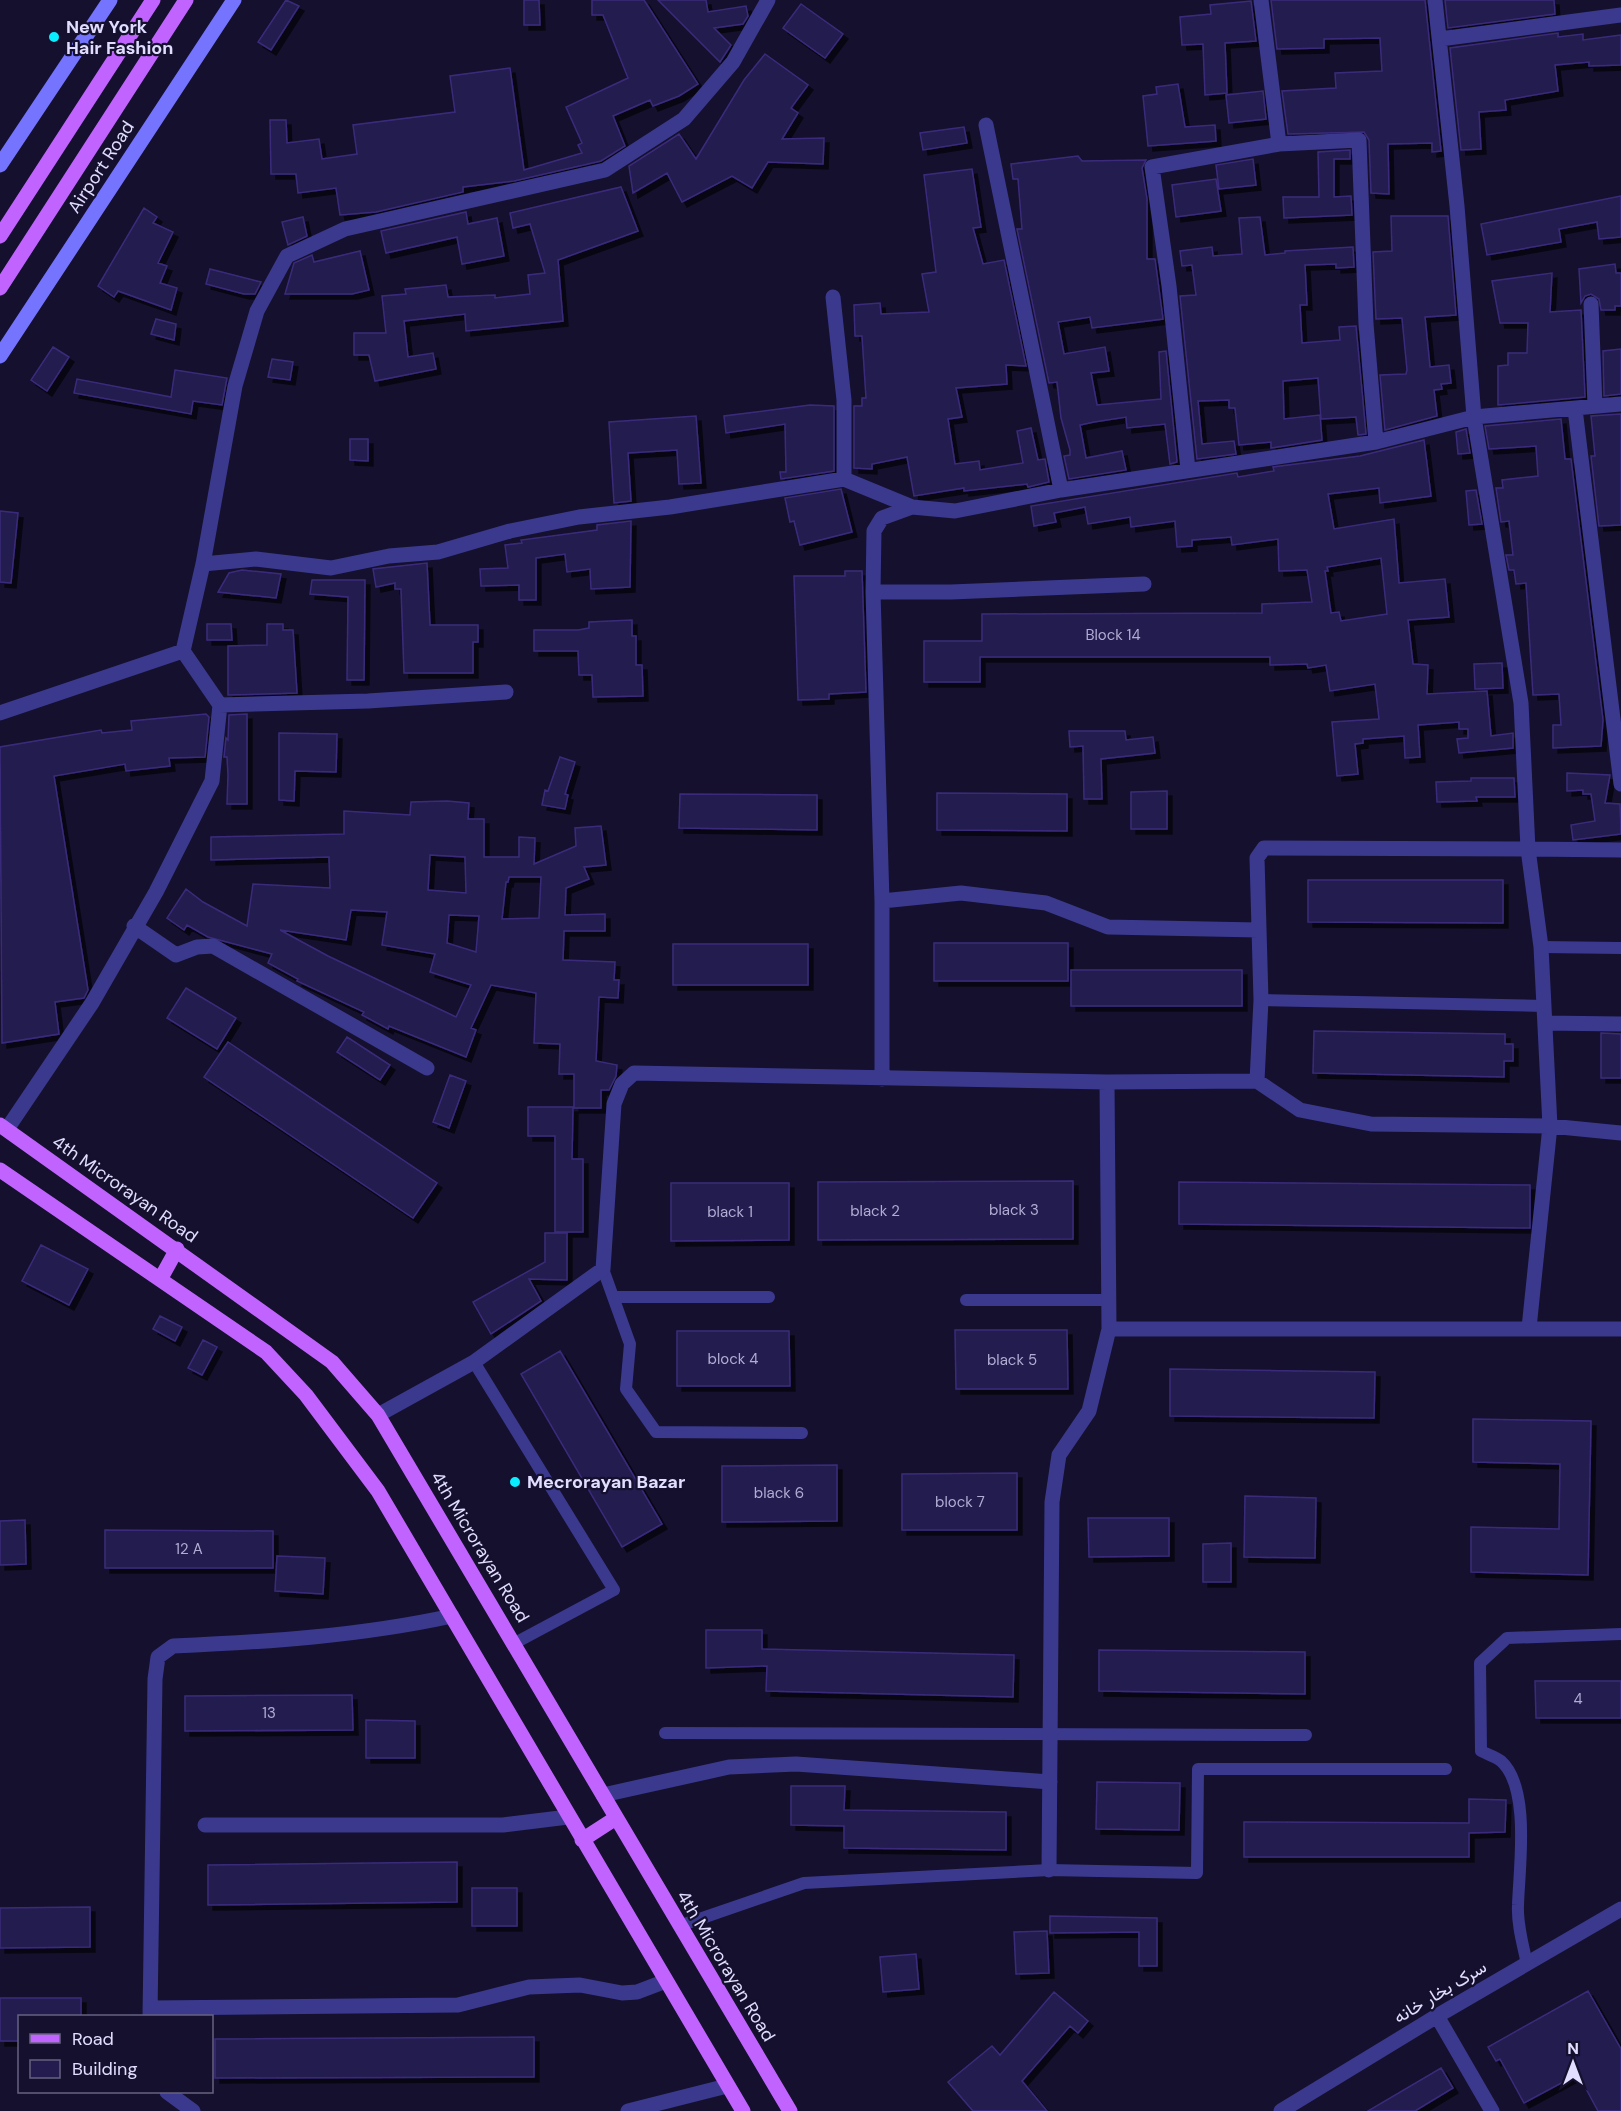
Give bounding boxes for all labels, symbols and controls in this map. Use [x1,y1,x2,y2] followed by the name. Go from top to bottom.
[66,15,173,60] place label: New York Hair Fashion
[47,30,61,44] marker: New York Hair Fashion
[62,116,140,218] street label: Airport Road
[1085,625,1141,645] house number: Block 14
[48,1130,202,1248] street label: 4th Microrayan Road
[989,1200,1039,1220] house number: black 3
[850,1201,900,1221] house number: black 2
[707,1202,753,1222] house number: black 1
[708,1349,758,1369] house number: block 4
[987,1350,1037,1370] house number: black 5
[425,1467,535,1627] street label: 4th Microrayan Road
[527,1470,685,1494] place label: Mecrorayan Bazar
[508,1475,522,1489] marker: Mecrorayan Bazar
[754,1483,804,1503] house number: black 6
[935,1492,985,1512] house number: block 7
[175,1539,203,1559] house number: 12 A
[1573,1689,1583,1709] house number: 4
[262,1703,276,1723] house number: 13
[671,1886,781,2046] street label: 4th Microrayan Road
[1389,1955,1491,2029] street label: سرک بخار خانه
[18,2015,213,2093] legend
[72,2027,114,2051] text: Road
[1543,2033,1603,2093] north arrow
[1567,2038,1579,2059] text: N
[72,2057,137,2081] text: Building

